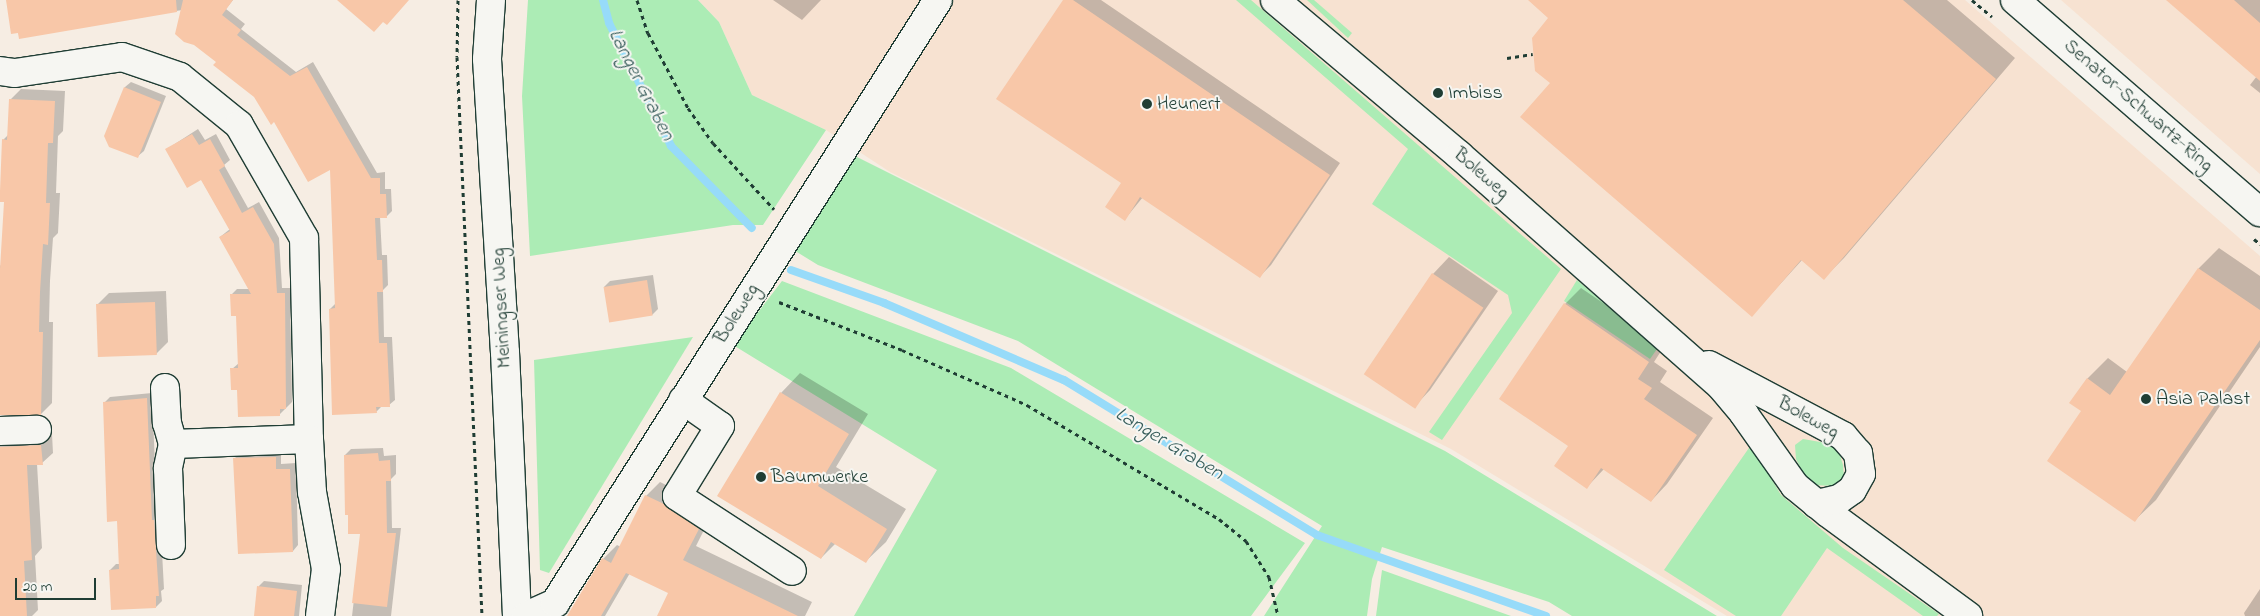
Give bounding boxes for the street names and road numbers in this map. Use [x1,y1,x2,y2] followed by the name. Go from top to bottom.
[2058,34,2218,178] street label: Senator-Schwartz-Ring
[1448,143,1514,205] street label: Boleweg
[487,247,517,369] street label: Meiningser Weg
[709,279,765,349] street label: Boleweg
[1773,391,1843,445] street label: Boleweg

